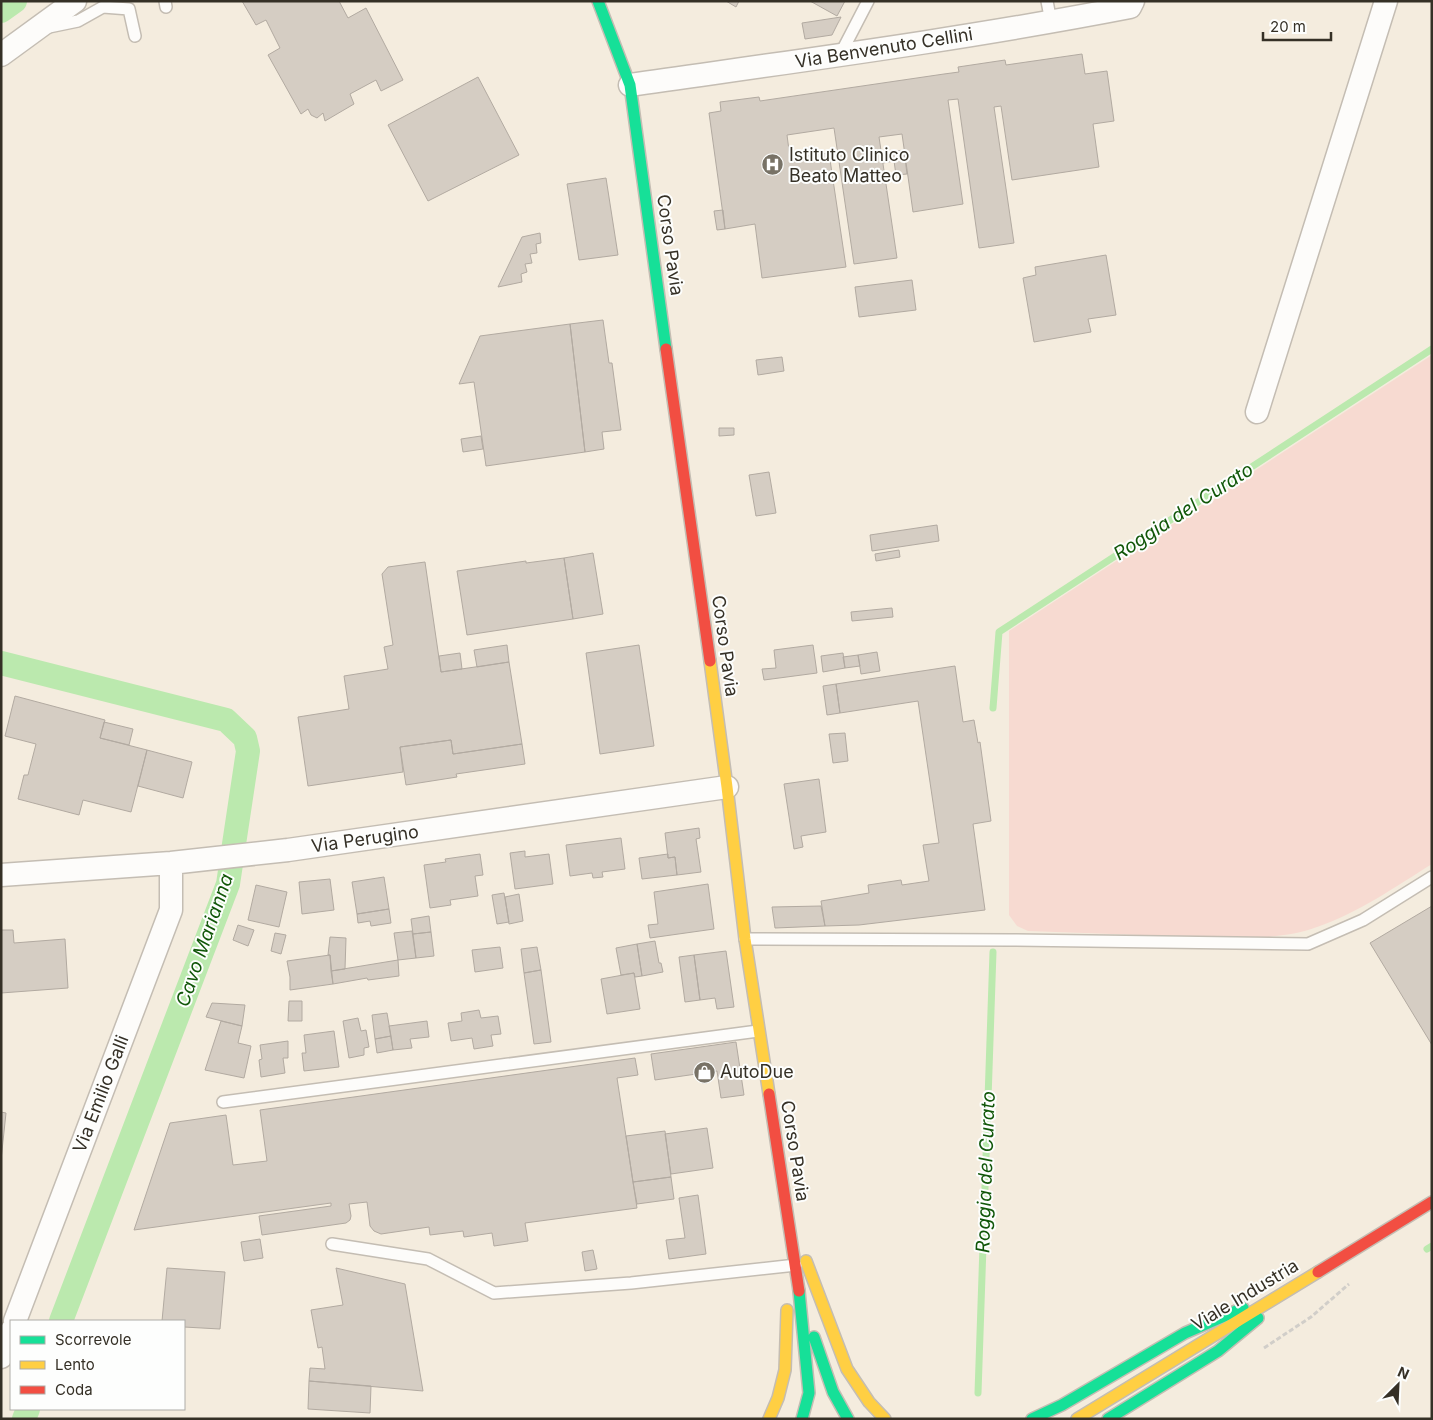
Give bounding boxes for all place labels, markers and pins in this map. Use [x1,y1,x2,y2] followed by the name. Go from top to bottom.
[789,144,910,186] place label: Istituto Clinico Beato Matteo
[761,153,785,177] hospital icon: Istituto Clinico Beato Matteo
[692,1060,716,1084] shop icon: AutoDue
[720,1061,794,1082] place label: AutoDue

